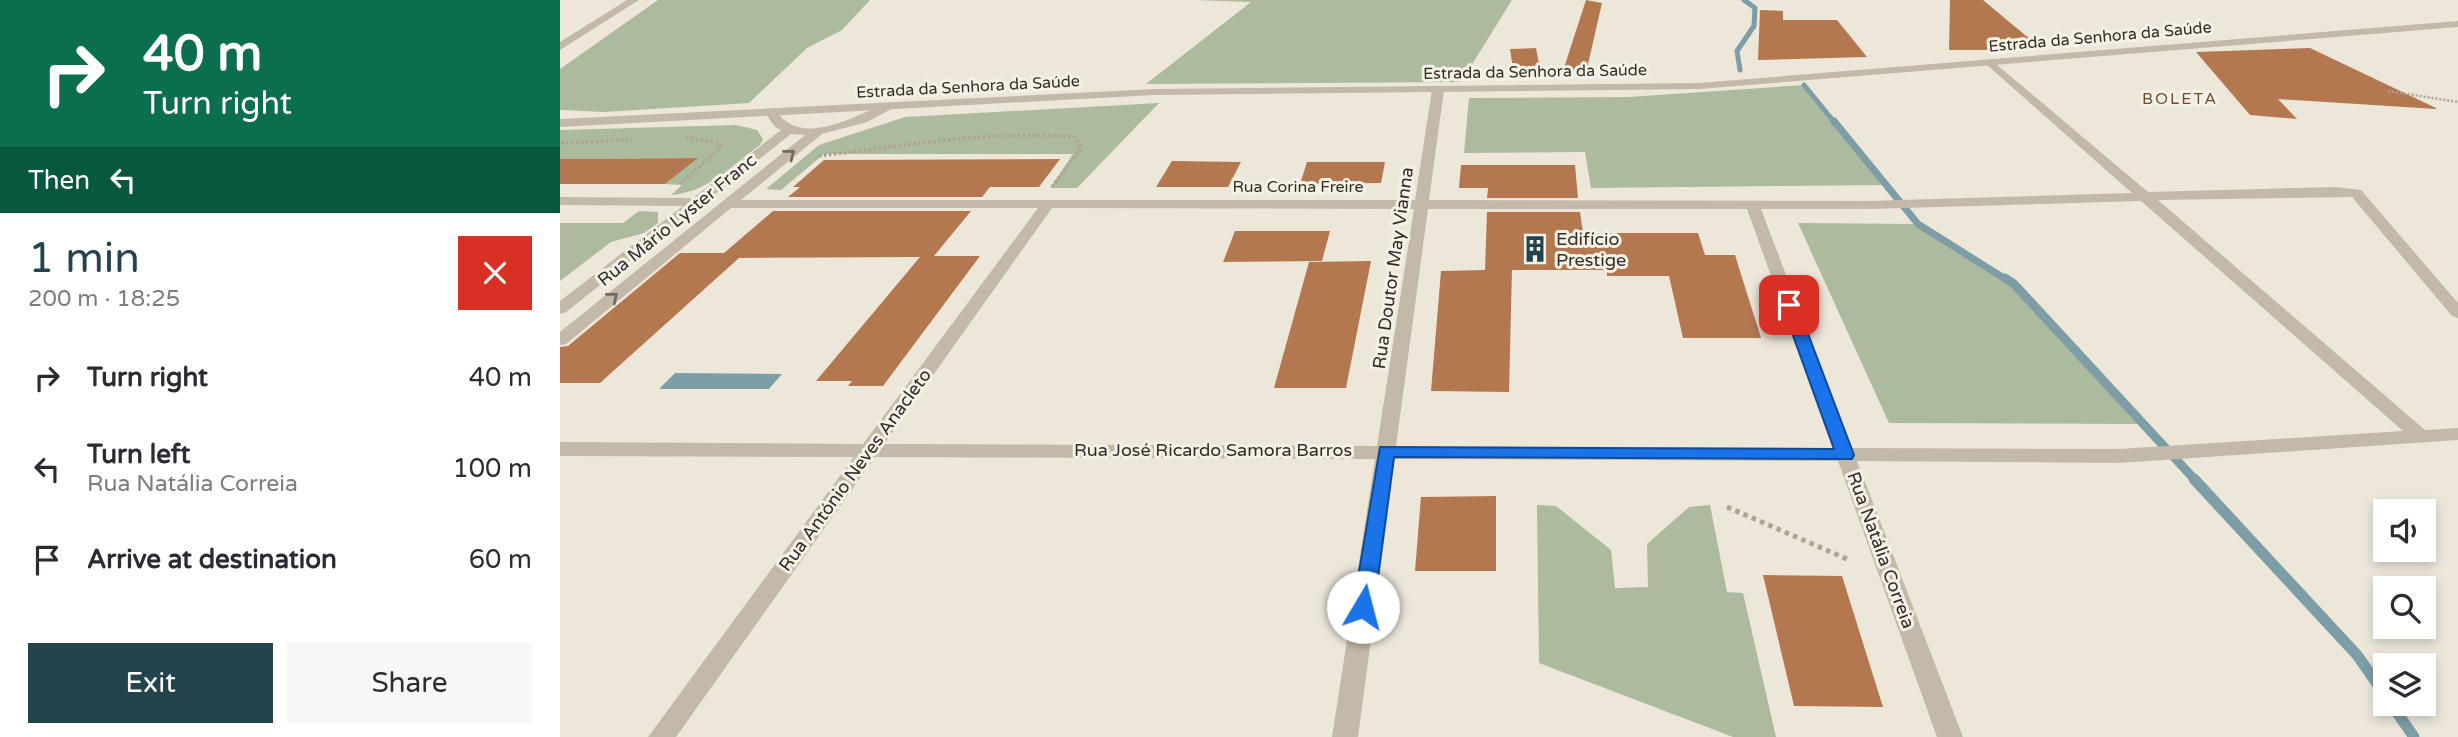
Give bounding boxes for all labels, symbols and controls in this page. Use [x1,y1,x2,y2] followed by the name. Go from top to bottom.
[1988,17,2212,57] street label: Estrada da Senhora da Saúde
[143,25,262,84] text: 40 m
[28,28,119,119] icon: right
[1423,60,1647,84] street label: Estrada da Senhora da Saúde
[856,71,1080,103] street label: Estrada da Senhora da Saúde
[143,85,292,123] text: Turn right
[2142,89,2218,109] district label: BOLETA
[593,149,761,291] street label: Rua Mário Lyster Franc
[782,149,794,162] one-way arrow
[104,161,142,199] icon: left
[28,165,90,196] text: Then
[1368,166,1418,370] street label: Rua Doutor May Vianna
[1232,177,1364,197] street label: Rua Corina Freire
[1556,228,1626,271] place label: Edifício Prestige
[28,233,140,284] text: 1 min
[1520,234,1550,264] building icon: Edifício Prestige
[458,236,532,310] button: close
[1759,275,1819,335] pin
[28,285,180,313] text: 200 m · 18:25
[1770,286,1808,324] icon: arrive
[606,292,618,305] one-way arrow
[28,359,66,397] icon: right
[87,362,208,393] text: Turn right
[469,362,532,393] text: 40 m
[774,364,936,576] street label: Rua António Neves Anacleto
[87,439,190,470] text: Turn left
[1074,439,1352,461] street label: Rua José Ricardo Samora Barros
[28,450,66,488] icon: left
[452,453,532,484] text: 100 m
[1842,469,1920,631] street label: Rua Natália Correia
[87,470,298,498] text: Rua Natália Correia
[2373,499,2436,716] map controls
[2373,499,2436,562] button: sound
[28,541,66,579] icon: arrive
[87,544,337,575] text: Arrive at destination
[469,544,532,575] text: 60 m
[1326,570,1400,644] position arrow
[2373,576,2436,639] button: search
[28,643,273,723] button: Exit
[287,643,532,723] button: Share
[2373,653,2436,716] button: layers

